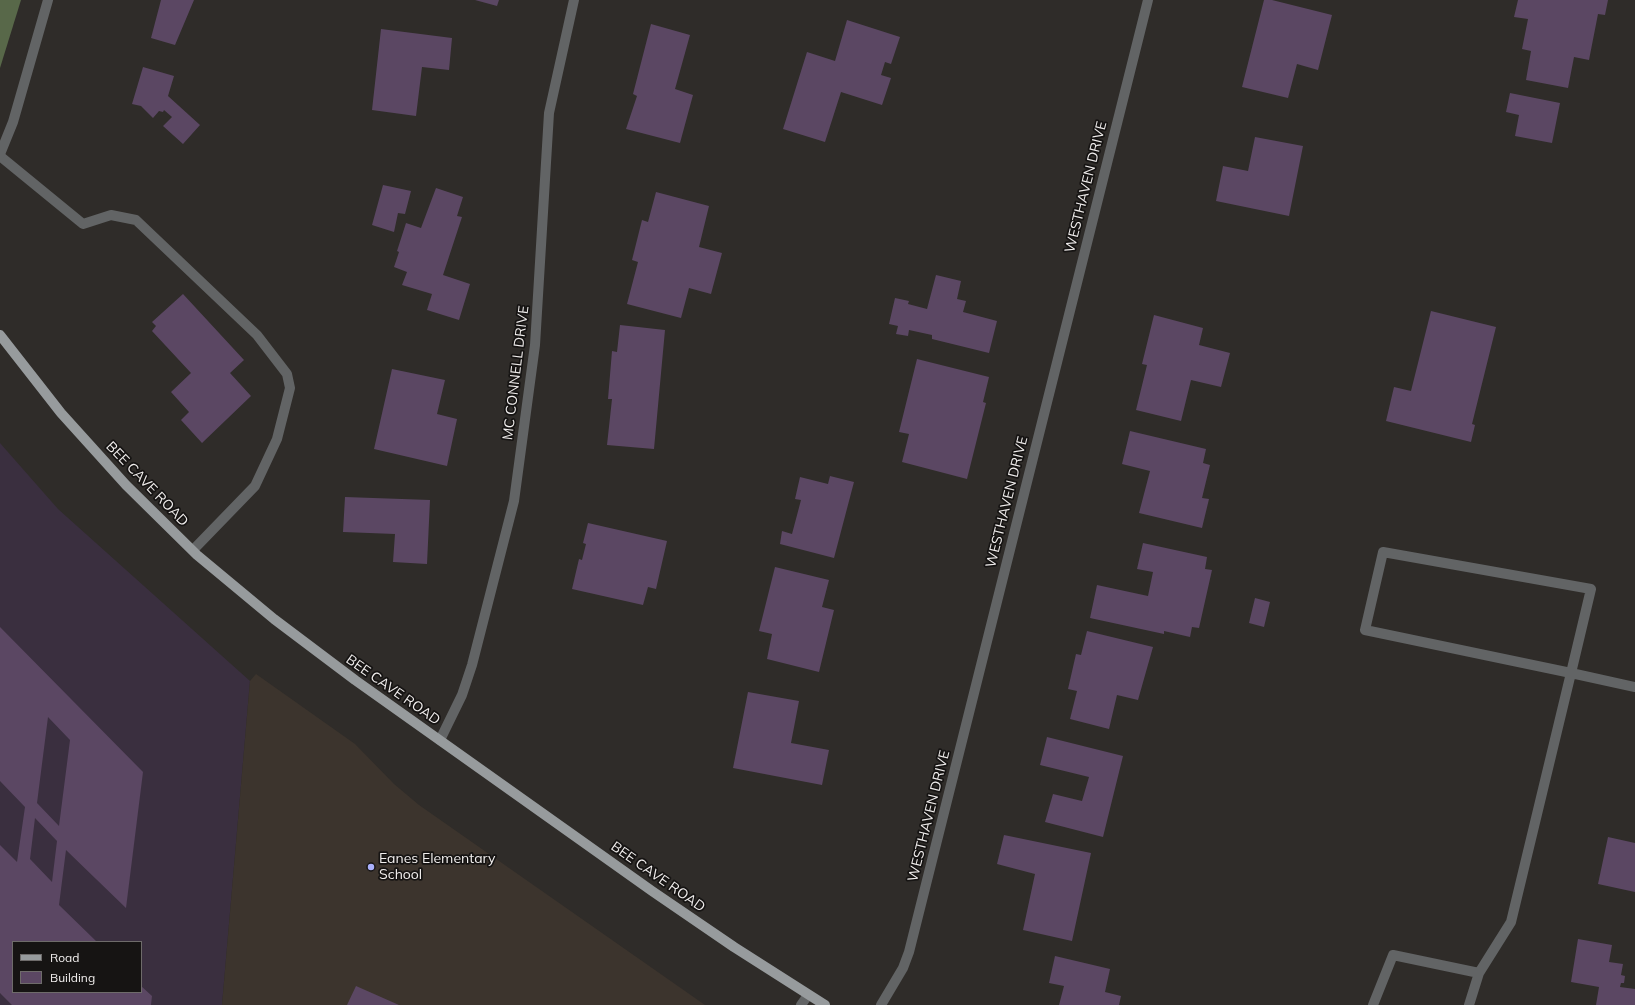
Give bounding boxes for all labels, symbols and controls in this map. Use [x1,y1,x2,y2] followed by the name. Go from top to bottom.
[1062,120,1110,254] street label: WESTHAVEN DRIVE
[499,305,533,441] street label: MC CONNELL DRIVE
[983,435,1031,569] street label: WESTHAVEN DRIVE
[102,438,192,530] street label: BEE CAVE ROAD
[343,651,443,729] street label: BEE CAVE ROAD
[905,749,953,883] street label: WESTHAVEN DRIVE
[608,838,708,916] street label: BEE CAVE ROAD
[379,851,495,884] place label: Eanes Elementary School
[366,862,376,872] marker: Eanes Elementary School
[12,941,142,993] legend
[50,950,79,965] text: Road
[50,970,95,985] text: Building

